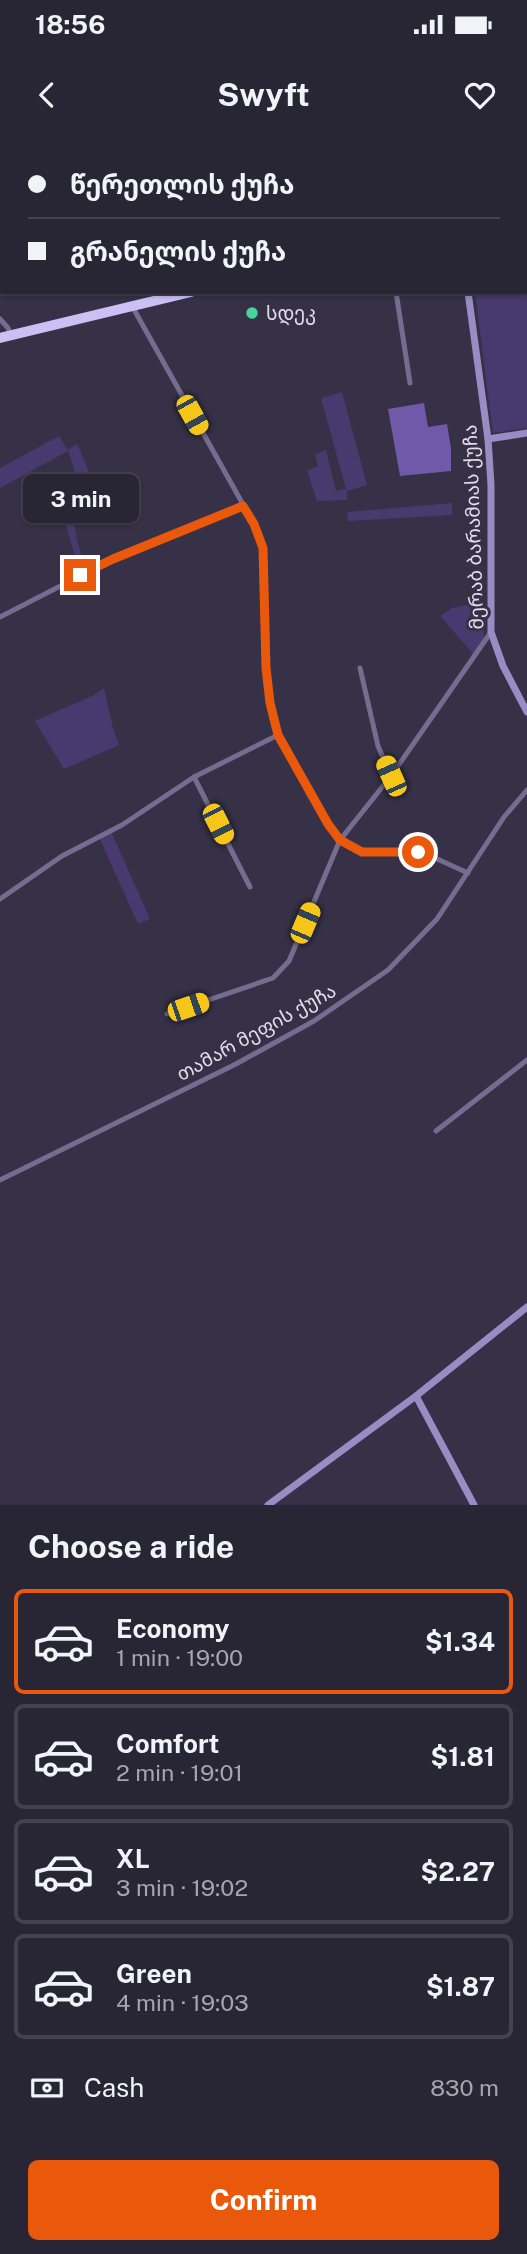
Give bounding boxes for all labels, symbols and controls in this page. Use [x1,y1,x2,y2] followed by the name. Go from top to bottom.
[35,9,105,40] text: 18:56
[28,76,66,114] icon: back
[217,76,310,113] text: Swyft
[461,76,499,114] icon: heart
[70,169,294,200] text: წერეთლის ქუჩა
[70,236,286,267] text: გრანელის ქუჩა
[266,302,316,326] place label: სდეკ
[244,305,260,321] marker: სდეკ
[173,392,212,438] car
[458,424,489,630] street label: მერაბ ბარამიას ქუჩა
[22,474,138,522] callout: 3 min
[51,485,111,512] text: 3 min
[64,559,96,591] route end
[373,753,410,799] car
[200,801,237,847] car
[402,836,434,868] route start
[288,900,323,946] car
[172,979,340,1086] street label: თამარ მეფის ქუჩა
[165,990,212,1024] car
[28,1528,234,1565] text: Choose a ride
[32,1610,95,1673] icon: car
[116,1613,229,1644] text: Economy
[425,1626,495,1657] text: $1.34
[116,1644,243,1671] text: 1 min · 19:00
[32,1725,95,1788] icon: car
[116,1728,219,1759] text: Comfort
[431,1741,495,1772] text: $1.81
[116,1759,243,1786] text: 2 min · 19:01
[32,1840,95,1903] icon: car
[116,1843,150,1874] text: XL
[420,1856,495,1887] text: $2.27
[116,1874,248,1901] text: 3 min · 19:02
[32,1955,95,2018] icon: car
[116,1958,192,1989] text: Green
[426,1971,495,2002] text: $1.87
[116,1989,249,2016] text: 4 min · 19:03
[28,2069,66,2107] icon: cash
[84,2072,144,2103] text: Cash
[430,2074,499,2101] text: 830 m
[28,2160,499,2240] button: Confirm

